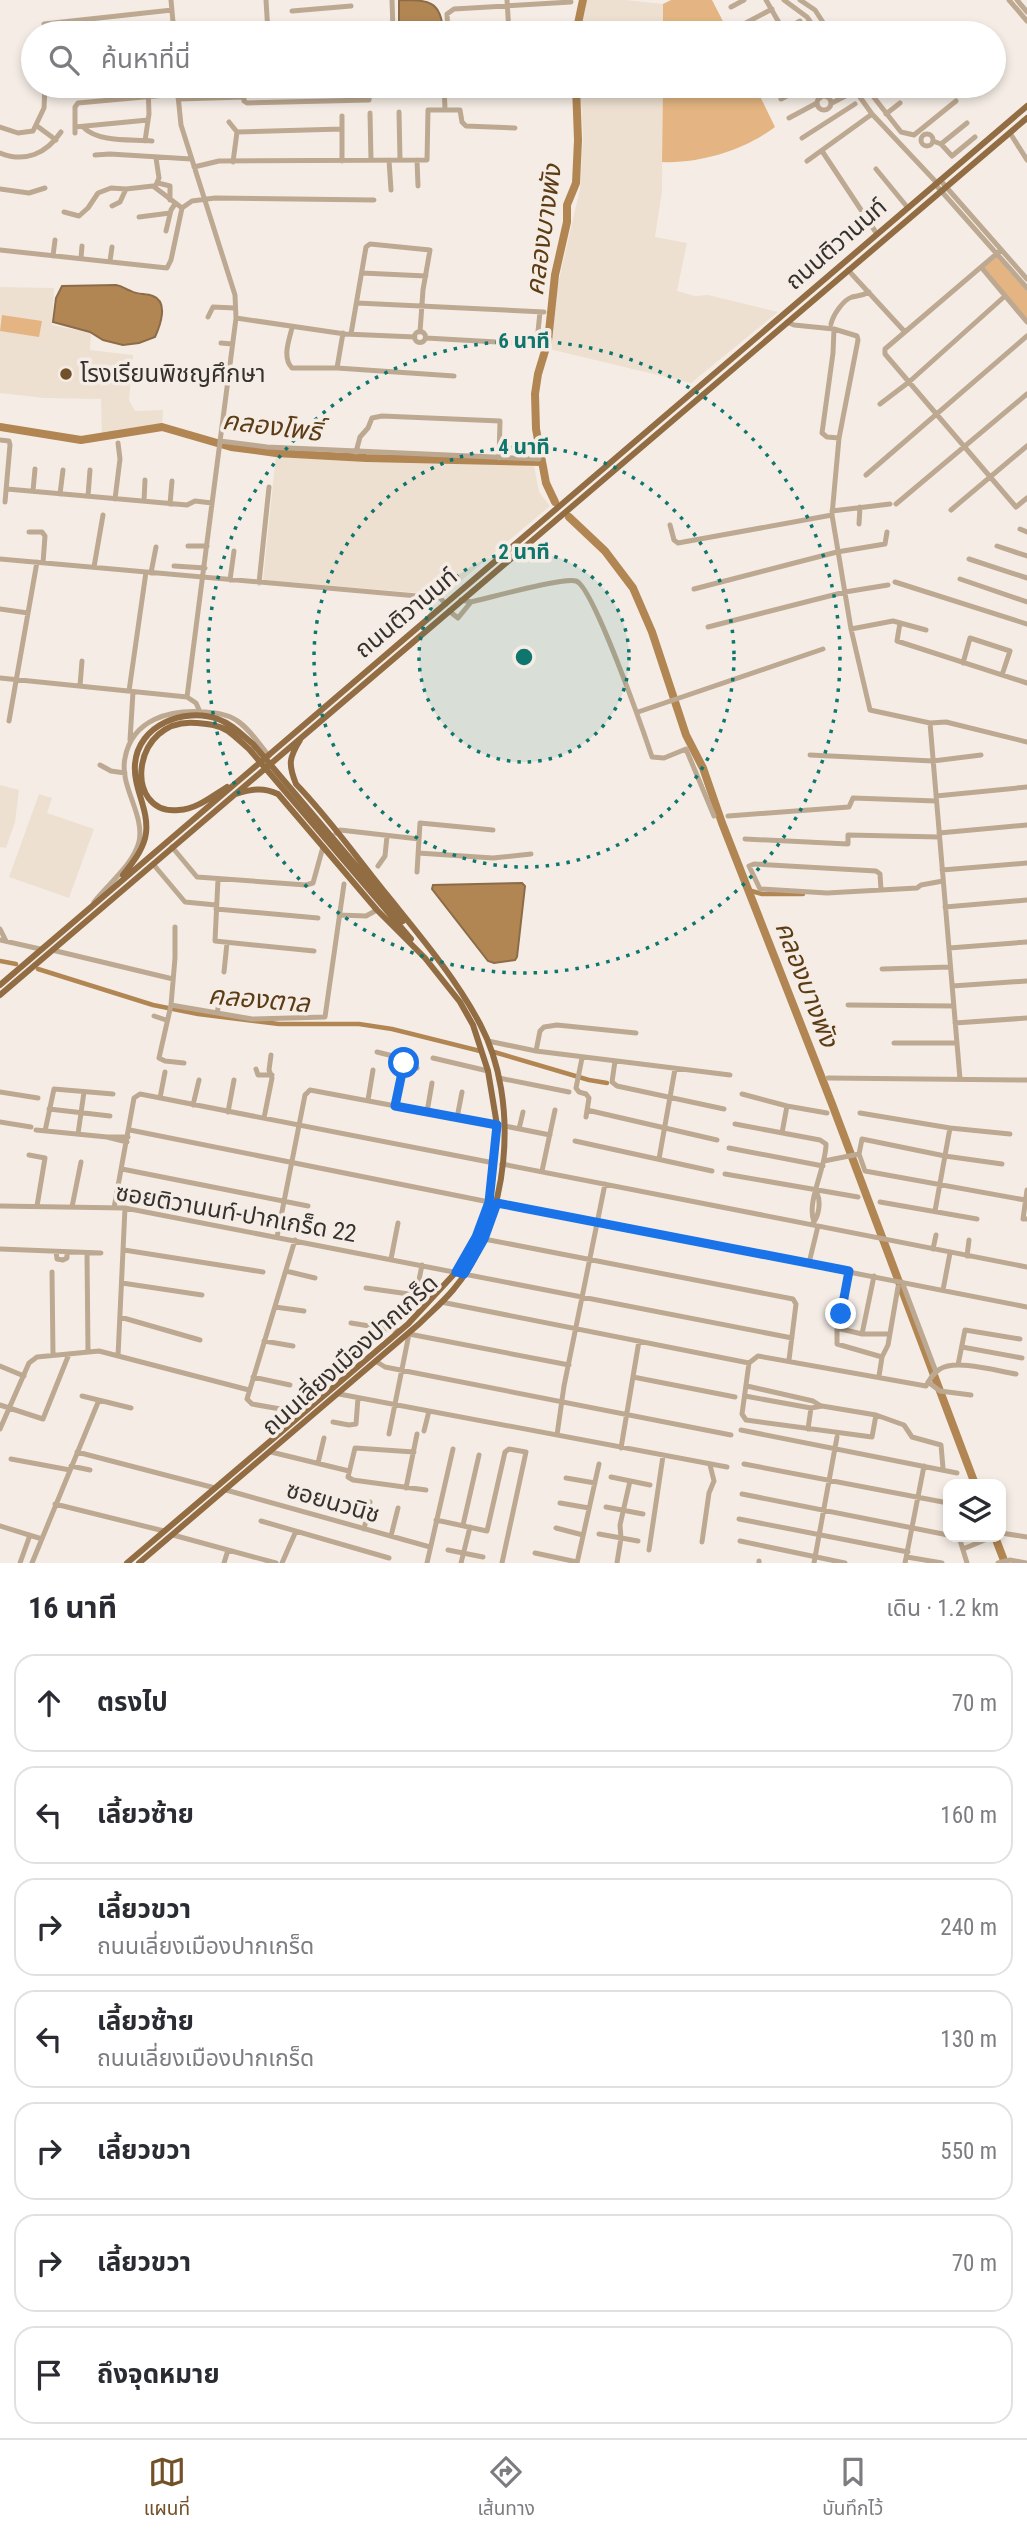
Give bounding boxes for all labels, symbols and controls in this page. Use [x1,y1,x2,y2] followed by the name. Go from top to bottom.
[21,21,1006,98] search box
[45,41,83,79] icon: search
[101,44,191,74] text: ค้นหาที่นี่
[519,162,567,297] water label: คลองบางพัง
[780,193,892,295] street label: ถนนติวานนท์
[498,329,550,353] text: 6 นาที
[80,360,266,388] place label: โรงเรียนพิชญศึกษา
[58,366,74,382] marker: โรงเรียนพิชญศึกษา
[221,405,331,448] water label: คลองโพธิ์
[498,435,550,459] text: 4 นาที
[498,540,550,564] text: 2 นาที
[349,562,463,664] street label: ถนนติวานนท์
[512,645,536,669] centre of rings
[769,917,845,1052] water label: คลองบางพัง
[207,980,312,1018] water label: คลองตาล
[388,1047,419,1078] route start
[113,1178,359,1248] street label: ซอยติวานนท์-ปากเกร็ด 22
[254,1267,444,1441] street label: ถนนเลี่ยงเมืองปากเกร็ด
[825,1298,856,1329] route end
[283,1475,383,1529] street label: ซอยนวนิช
[943,1479,1006,1542] map controls
[943,1479,1006,1542] button: layers
[28,1590,117,1625] text: 16 นาที
[886,1595,999,1622] text: เดิน · 1.2 km
[30,1684,68,1722] icon: ahead
[97,1687,168,1717] text: ตรงไป
[952,1690,997,1717] text: 70 m
[30,1796,68,1834] icon: left
[97,1799,194,1829] text: เลี้ยวซ้าย
[940,1802,997,1829] text: 160 m
[97,1894,191,1924] text: เลี้ยวขวา
[30,1908,68,1946] icon: right
[940,1914,997,1941] text: 240 m
[97,1933,314,1960] text: ถนนเลี่ยงเมืองปากเกร็ด
[97,2006,194,2036] text: เลี้ยวซ้าย
[30,2020,68,2058] icon: left
[940,2026,997,2053] text: 130 m
[97,2045,314,2072] text: ถนนเลี่ยงเมืองปากเกร็ด
[30,2132,68,2170] icon: right
[97,2135,191,2165] text: เลี้ยวขวา
[940,2138,997,2165] text: 550 m
[30,2244,68,2282] icon: right
[97,2247,191,2277] text: เลี้ยวขวา
[952,2250,997,2277] text: 70 m
[30,2356,68,2394] icon: arrive
[97,2359,220,2389] text: ถึงจุดหมาย
[144,2453,190,2524] tab: แผนที่
[477,2453,535,2524] tab: เส้นทาง
[822,2453,883,2524] tab: บันทึกไว้

